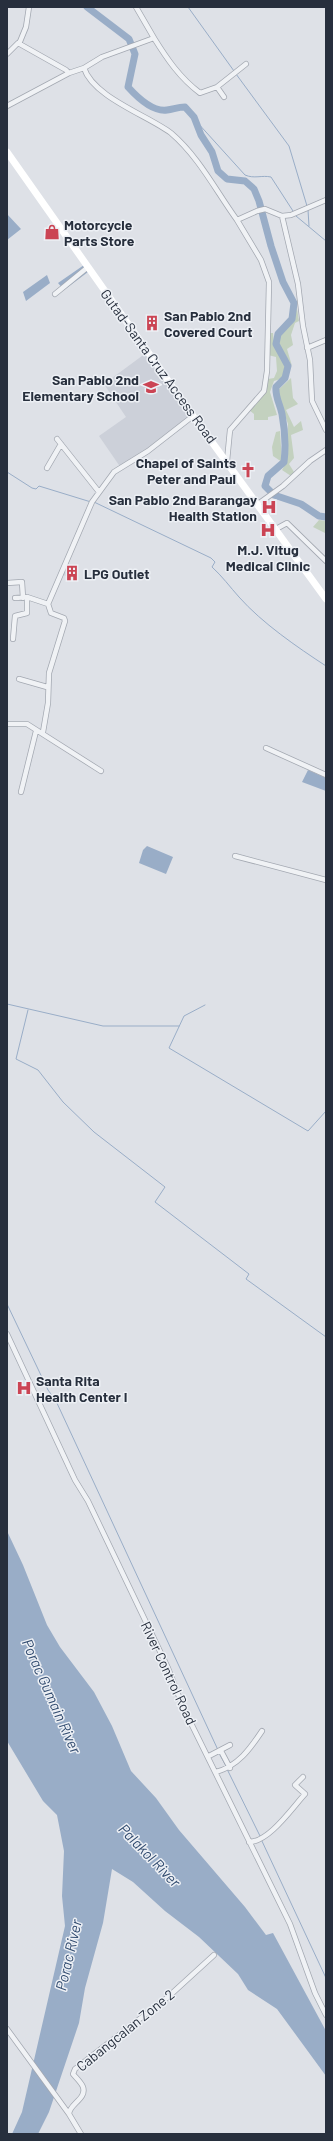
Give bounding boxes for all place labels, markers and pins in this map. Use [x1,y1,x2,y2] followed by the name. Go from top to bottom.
[64,216,135,249] place label: Motorcycle Parts Store
[43,223,61,241] shop icon: Motorcycle Parts Store
[164,307,253,340] place label: San Pablo 2nd Covered Court
[143,314,161,332] building icon: San Pablo 2nd Covered Court
[22,371,139,404] place label: San Pablo 2nd Elementary School
[142,378,160,396] school or university icon: San Pablo 2nd Elementary School
[136,454,236,487] place label: Chapel of Saints Peter and Paul
[239,461,257,479] church icon: Chapel of Saints Peter and Paul
[109,491,257,524] place label: San Pablo 2nd Barangay Health Station
[260,498,278,516] hospital icon: San Pablo 2nd Barangay Health Station
[259,521,277,539] hospital icon: M.J. Vitug Medical Clinic
[226,541,311,574] place label: M.J. Vitug Medical Clinic
[63,564,81,582] building icon: LPG Outlet
[84,565,150,582] place label: LPG Outlet
[36,1372,127,1405] place label: Santa Rita Health Center I
[15,1379,33,1397] hospital icon: Santa Rita Health Center I

